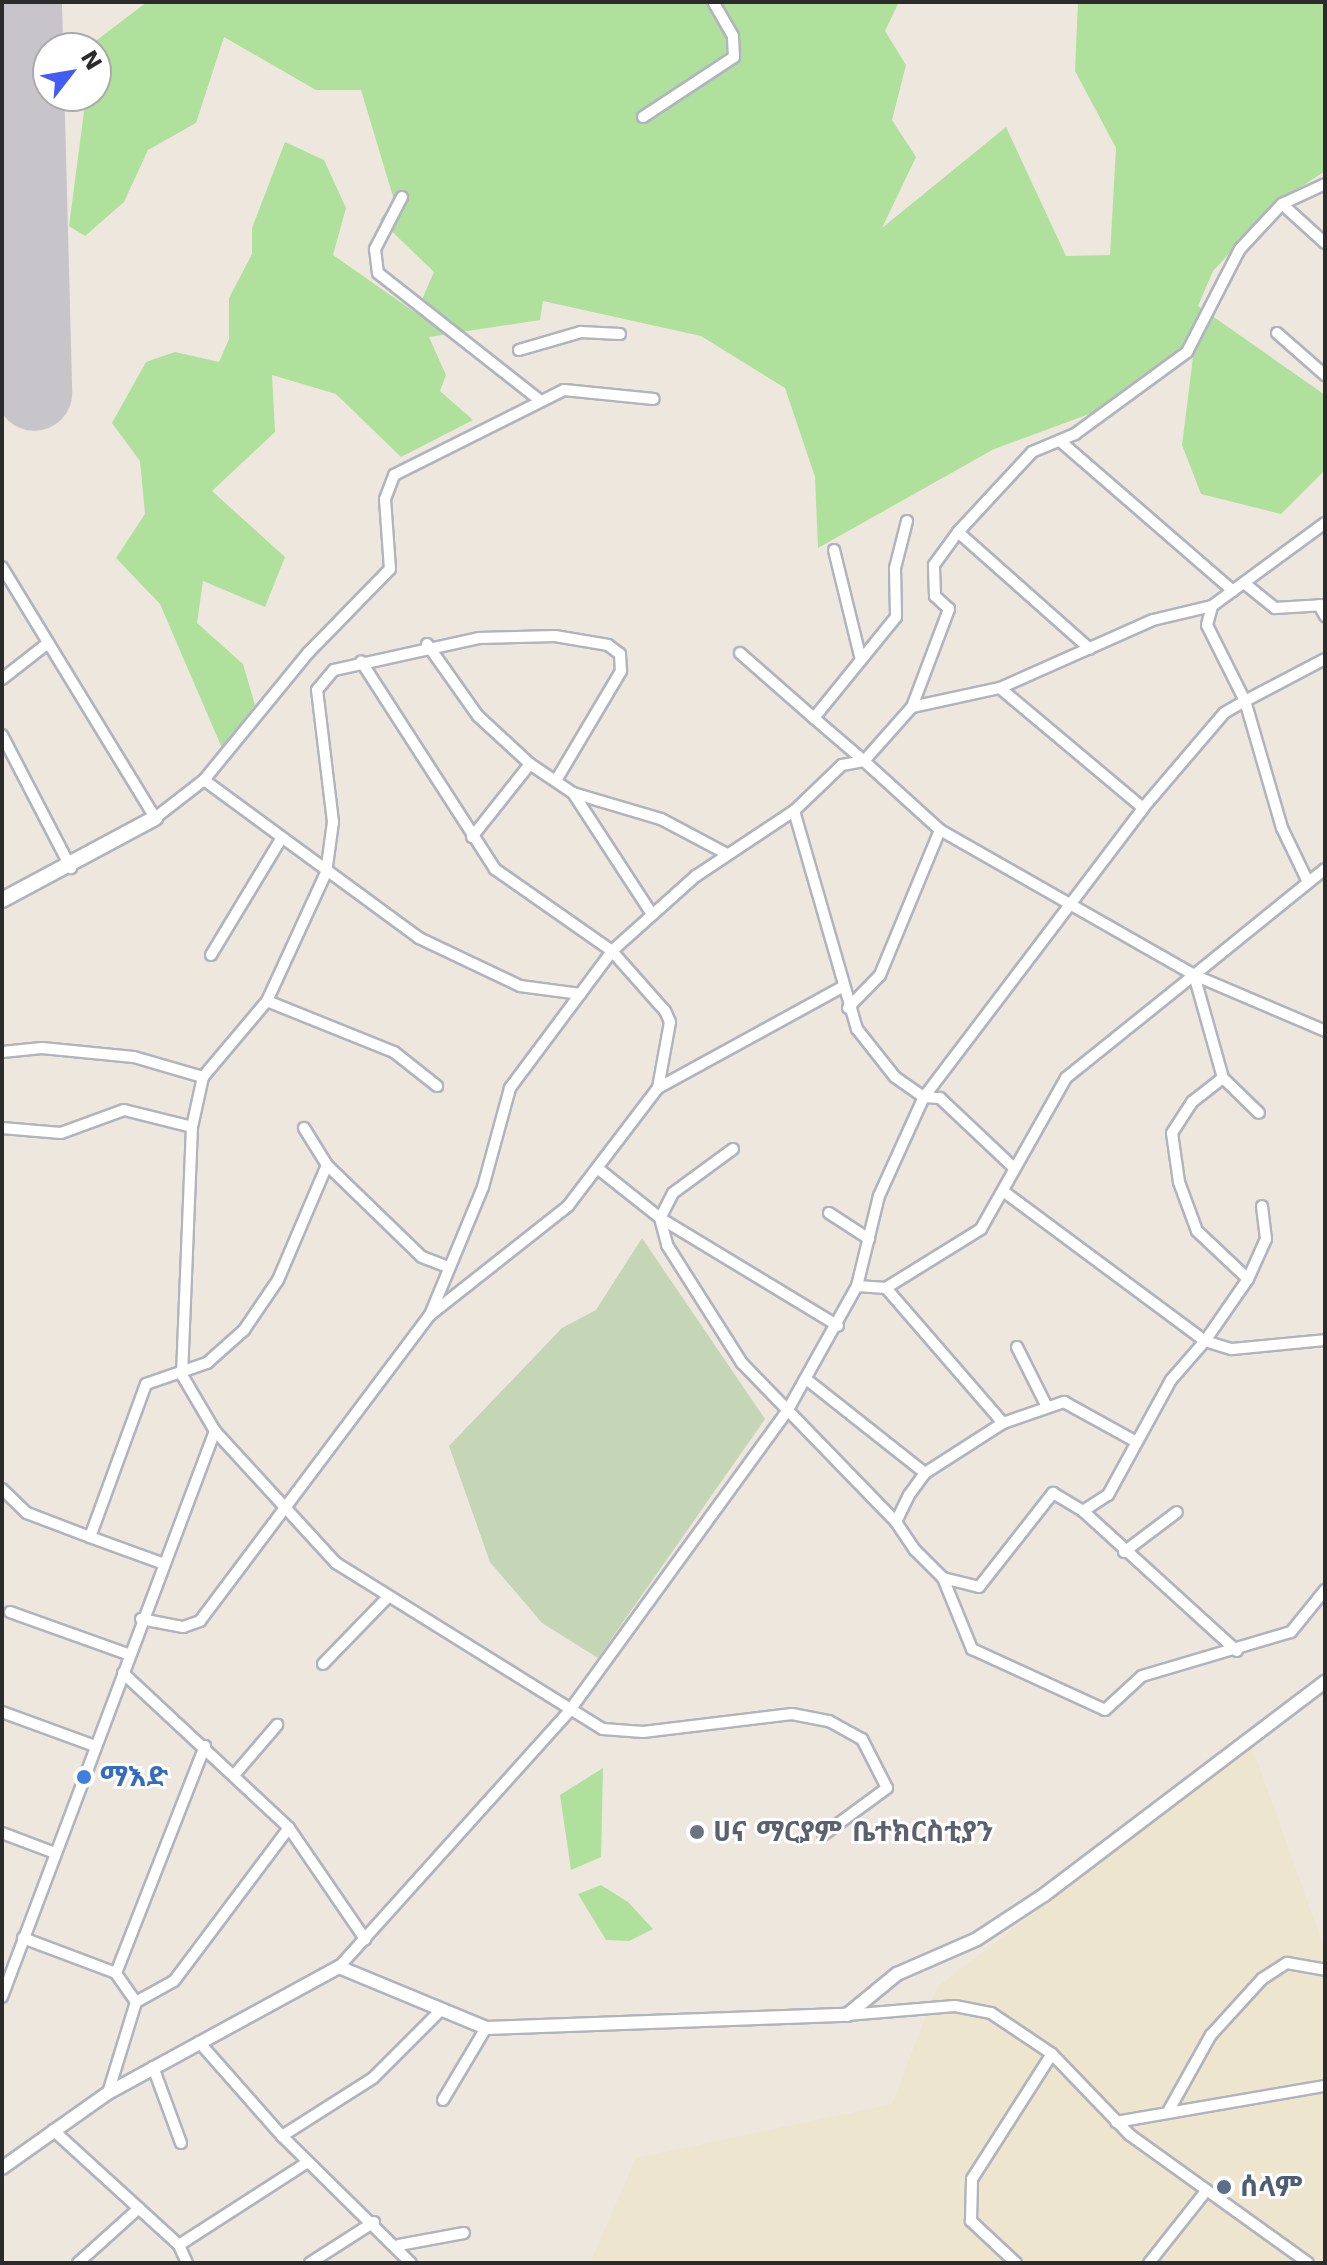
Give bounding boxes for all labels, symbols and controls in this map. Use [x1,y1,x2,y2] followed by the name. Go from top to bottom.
[32,32,112,112] north arrow
[76,46,107,75] text: N
[100,1760,168,1794] place label: ማእድ
[75,1768,93,1786] marker: ማእድ
[713,1815,993,1849] place label: ሀና ማርያም ቤተክርስቲያን
[688,1823,706,1841] marker: ሀና ማርያም ቤተክርስቲያን
[1240,2170,1303,2204] place label: ሰላም
[1215,2178,1233,2196] marker: ሰላም

